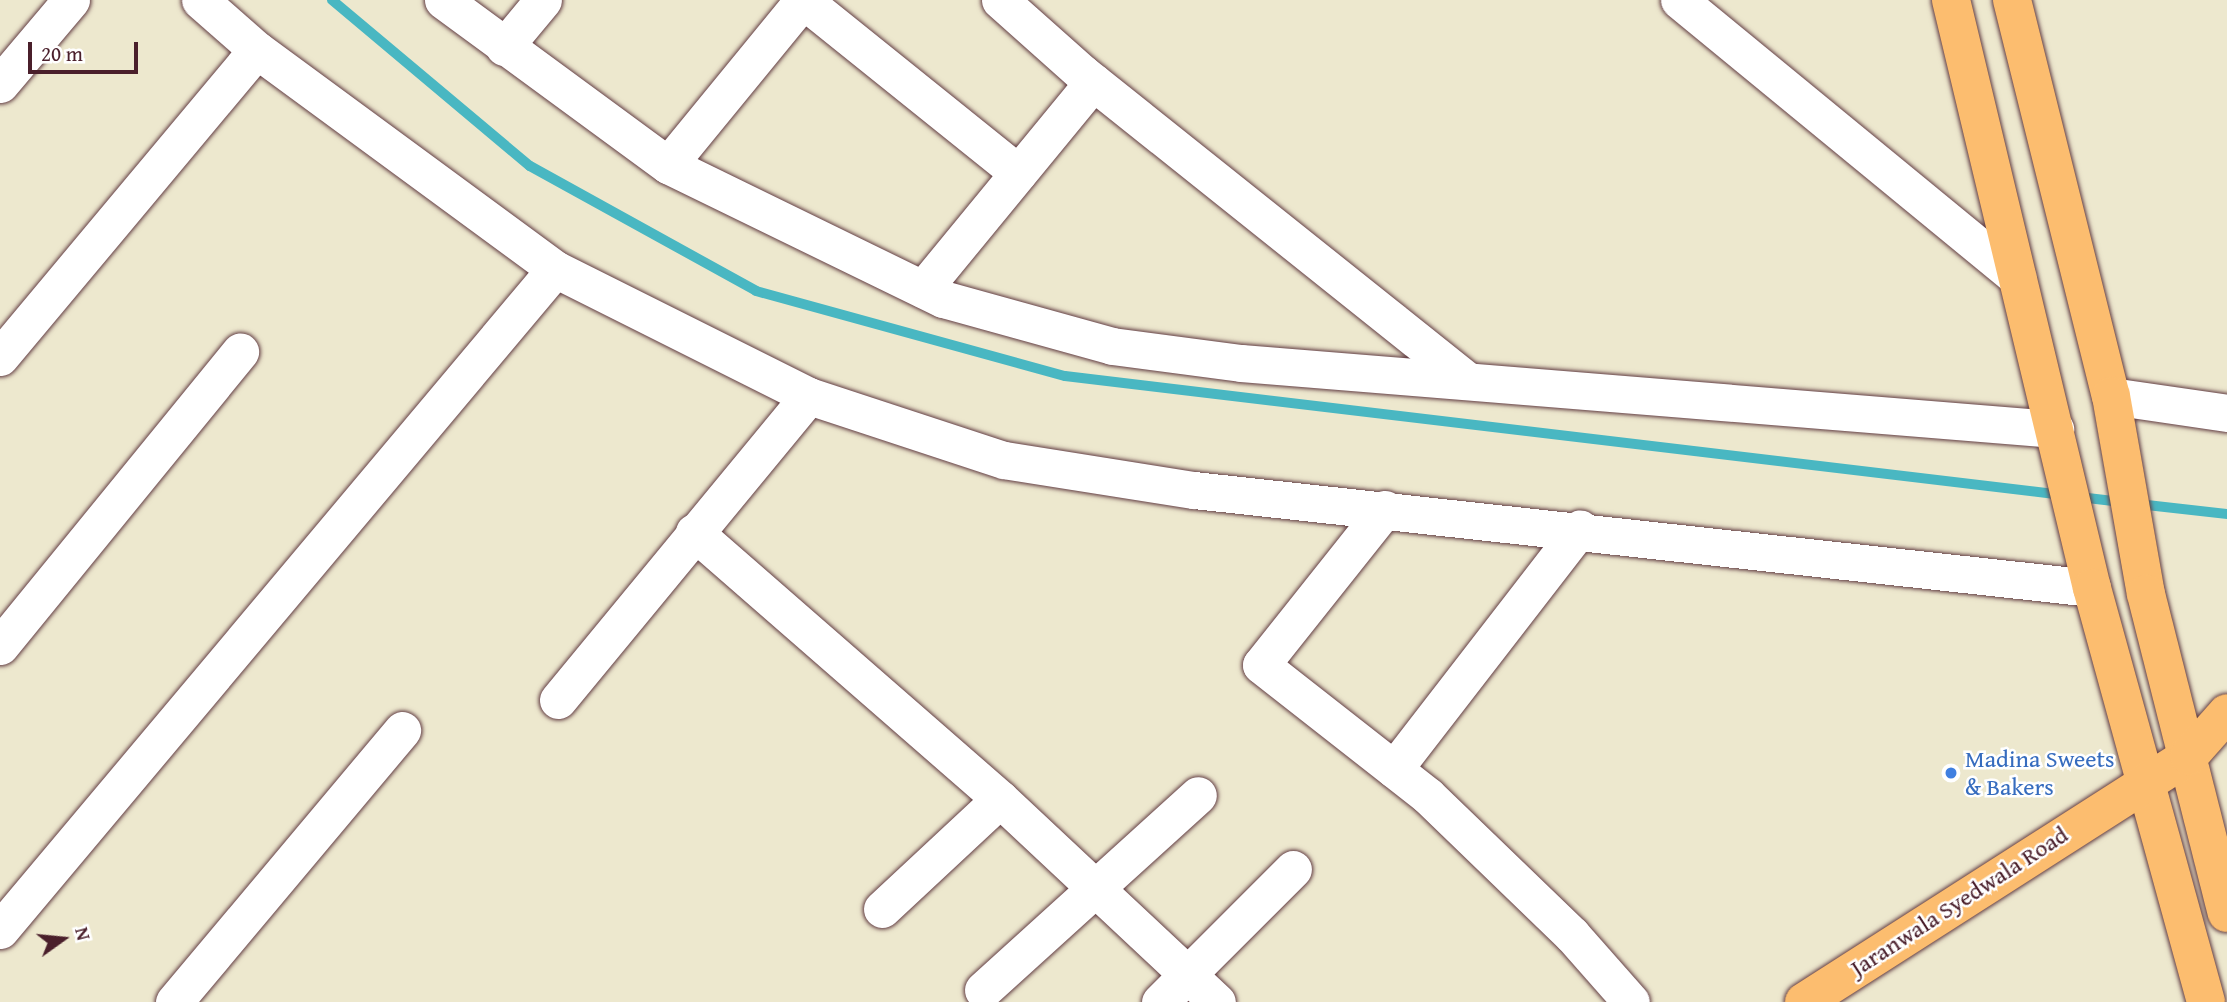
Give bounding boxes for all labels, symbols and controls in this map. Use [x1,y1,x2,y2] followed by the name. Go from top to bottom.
[32,28,142,72] scale bar
[41,38,83,69] text: 20 m
[1965,745,2114,801] place label: Madina Sweets & Bakers
[1943,765,1959,781] marker: Madina Sweets & Bakers
[1845,820,2073,982] street label: Jaranwala Syedwala Road
[28,904,98,974] north arrow
[68,924,98,943] text: N

